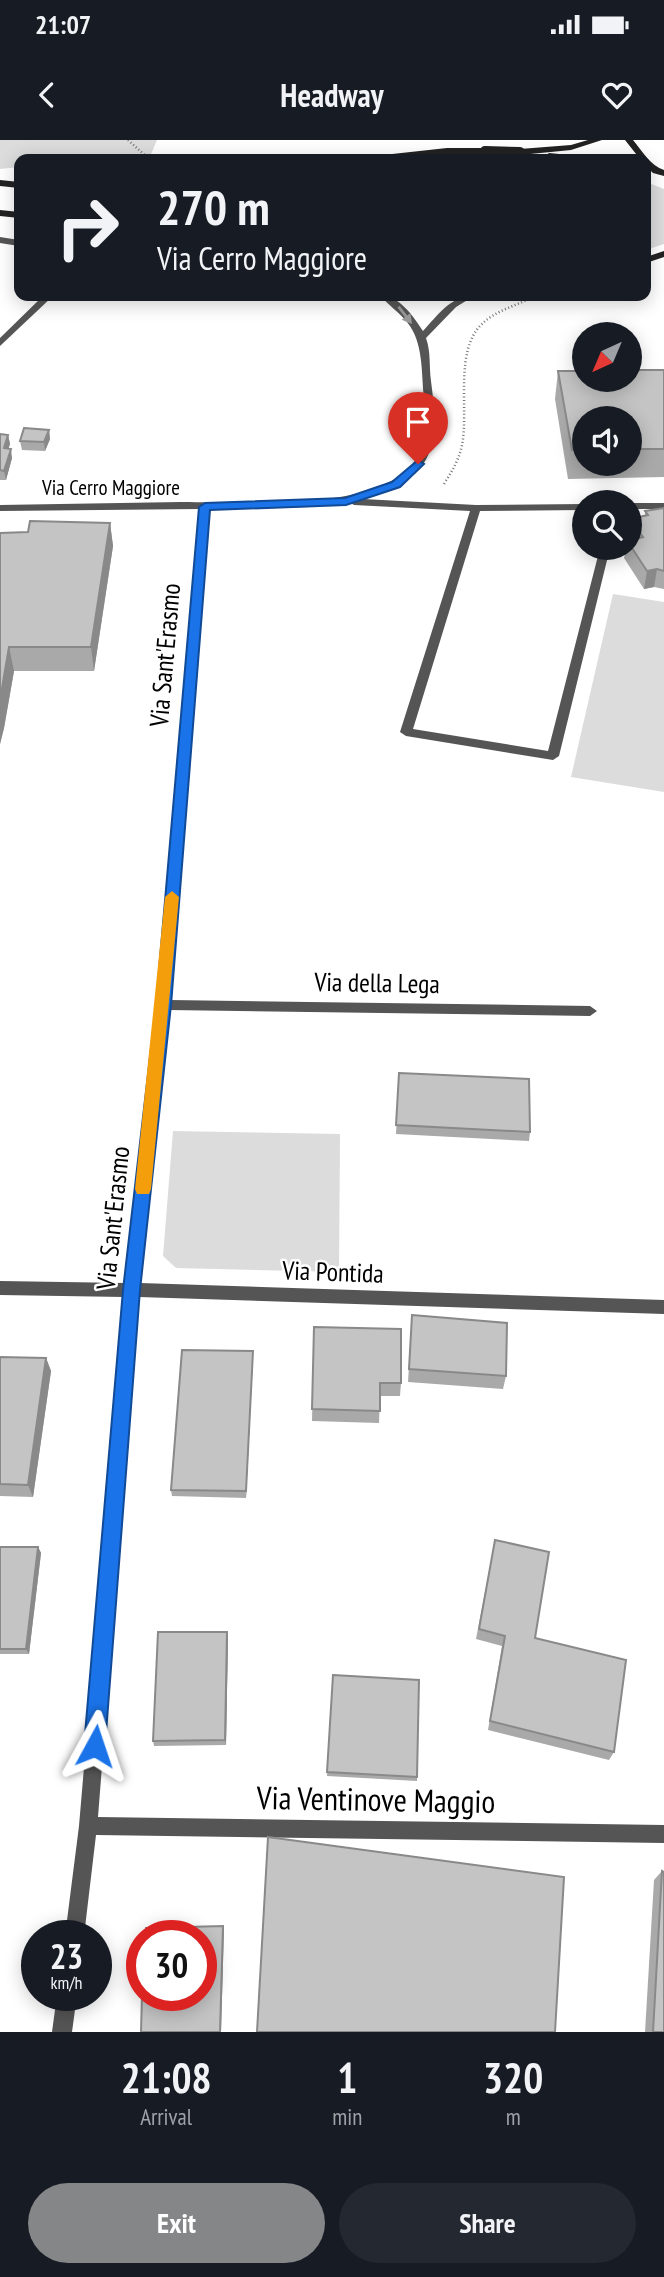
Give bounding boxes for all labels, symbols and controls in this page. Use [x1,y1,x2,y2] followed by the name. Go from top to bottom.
[35,8,91,41] text: 21:07
[280,74,384,116] text: Headway
[28,76,66,114] icon: back
[598,76,636,114] icon: heart
[157,175,270,239] text: 270 m
[42,182,133,273] icon: right
[157,237,367,279] text: Via Cerro Maggiore
[397,306,412,324] one-way arrow
[572,322,642,392] north arrow
[572,322,642,560] map controls
[388,392,448,464] pin
[399,403,437,441] icon: arrive
[572,406,642,476] button: sound
[41,474,180,501] street label: Via Cerro Maggiore
[572,490,642,560] button: search
[142,582,187,729] street label: Via Sant'Erasmo
[313,965,440,1000] street label: Via della Lega
[88,1145,136,1292] street label: Via Sant'Erasmo
[281,1253,384,1290] street label: Via Pontida
[58,1709,132,1783] position arrow
[255,1776,496,1822] street label: Via Ventinove Maggio
[126,1920,217,2011] speed limit sign: 30
[50,1933,83,1979] text: 23
[51,1971,82,1994] text: km/h
[121,2050,212,2105] text: 21:08
[337,2050,357,2105] text: 1
[483,2050,543,2105] text: 320
[140,2102,192,2131] text: Arrival
[332,2102,362,2131] text: min
[506,2102,521,2131] text: m
[28,2183,325,2263] button: Exit
[339,2183,636,2263] button: Share

